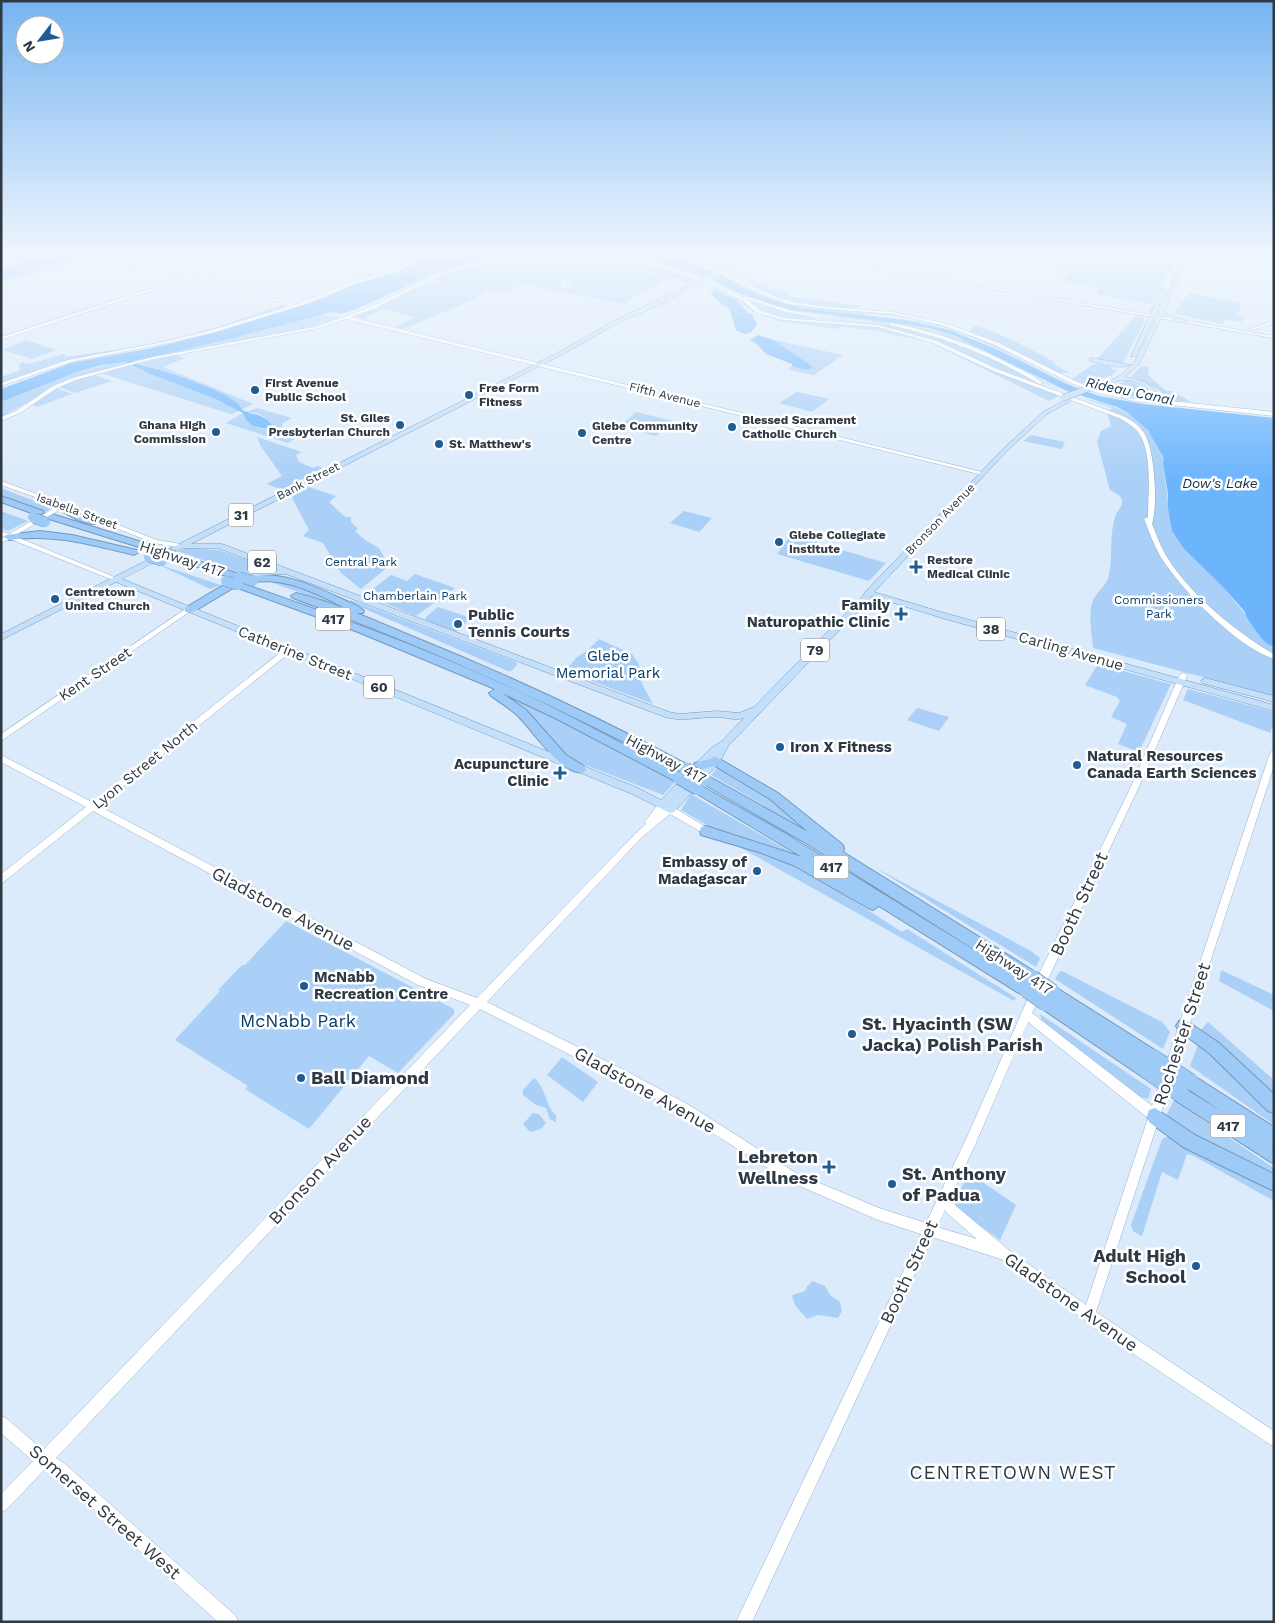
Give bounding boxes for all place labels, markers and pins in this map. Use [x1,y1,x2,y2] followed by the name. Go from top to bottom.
[265,376,346,404] place label: First Avenue Public School
[479,381,539,409] place label: Free Form Fitness
[249,384,261,396] marker: First Avenue Public School
[463,389,475,401] marker: Free Form Fitness
[269,411,391,439] place label: St. Giles Presbyterian Church
[742,413,857,441] place label: Blessed Sacrament Catholic Church
[134,418,206,446] place label: Ghana High Commission
[394,419,406,431] marker: St. Giles Presbyterian Church
[592,419,698,447] place label: Glebe Community Centre
[726,421,738,433] marker: Blessed Sacrament Catholic Church
[210,426,222,438] marker: Ghana High Commission
[576,427,588,439] marker: Glebe Community Centre
[449,437,532,451] place label: St. Matthew's
[433,438,445,450] marker: St. Matthew's
[789,528,886,556] place label: Glebe Collegiate Institute
[773,536,785,548] marker: Glebe Collegiate Institute
[927,553,1010,581] place label: Restore Medical Clinic
[909,560,923,574] marker: Restore Medical Clinic
[65,585,150,613] place label: Centretown United Church
[49,593,61,605] marker: Centretown United Church
[747,596,891,631] place label: Family Naturopathic Clinic
[468,606,570,641] place label: Public Tennis Courts
[894,607,908,621] marker: Family Naturopathic Clinic
[452,618,464,630] marker: Public Tennis Courts
[790,738,892,756] place label: Iron X Fitness
[774,741,786,753] marker: Iron X Fitness
[1087,747,1257,782] place label: Natural Resources Canada Earth Sciences
[454,755,549,790] place label: Acupuncture Clinic
[1071,759,1083,771] marker: Natural Resources Canada Earth Sciences
[553,766,567,780] marker: Acupuncture Clinic
[658,853,748,888] place label: Embassy of Madagascar
[751,865,763,877] marker: Embassy of Madagascar
[314,968,448,1003] place label: McNabb Recreation Centre
[298,980,310,992] marker: McNabb Recreation Centre
[862,1013,1043,1055] place label: St. Hyacinth (SW Jacka) Polish Parish
[846,1028,858,1040] marker: St. Hyacinth (SW Jacka) Polish Parish
[311,1067,429,1088] place label: Ball Diamond
[295,1072,307,1084] marker: Ball Diamond
[738,1146,818,1188] place label: Lebreton Wellness
[822,1160,836,1174] marker: Lebreton Wellness
[902,1163,1007,1205] place label: St. Anthony of Padua
[886,1178,898,1190] marker: St. Anthony of Padua
[1093,1245,1186,1287] place label: Adult High School
[1190,1260,1202,1272] marker: Adult High School

